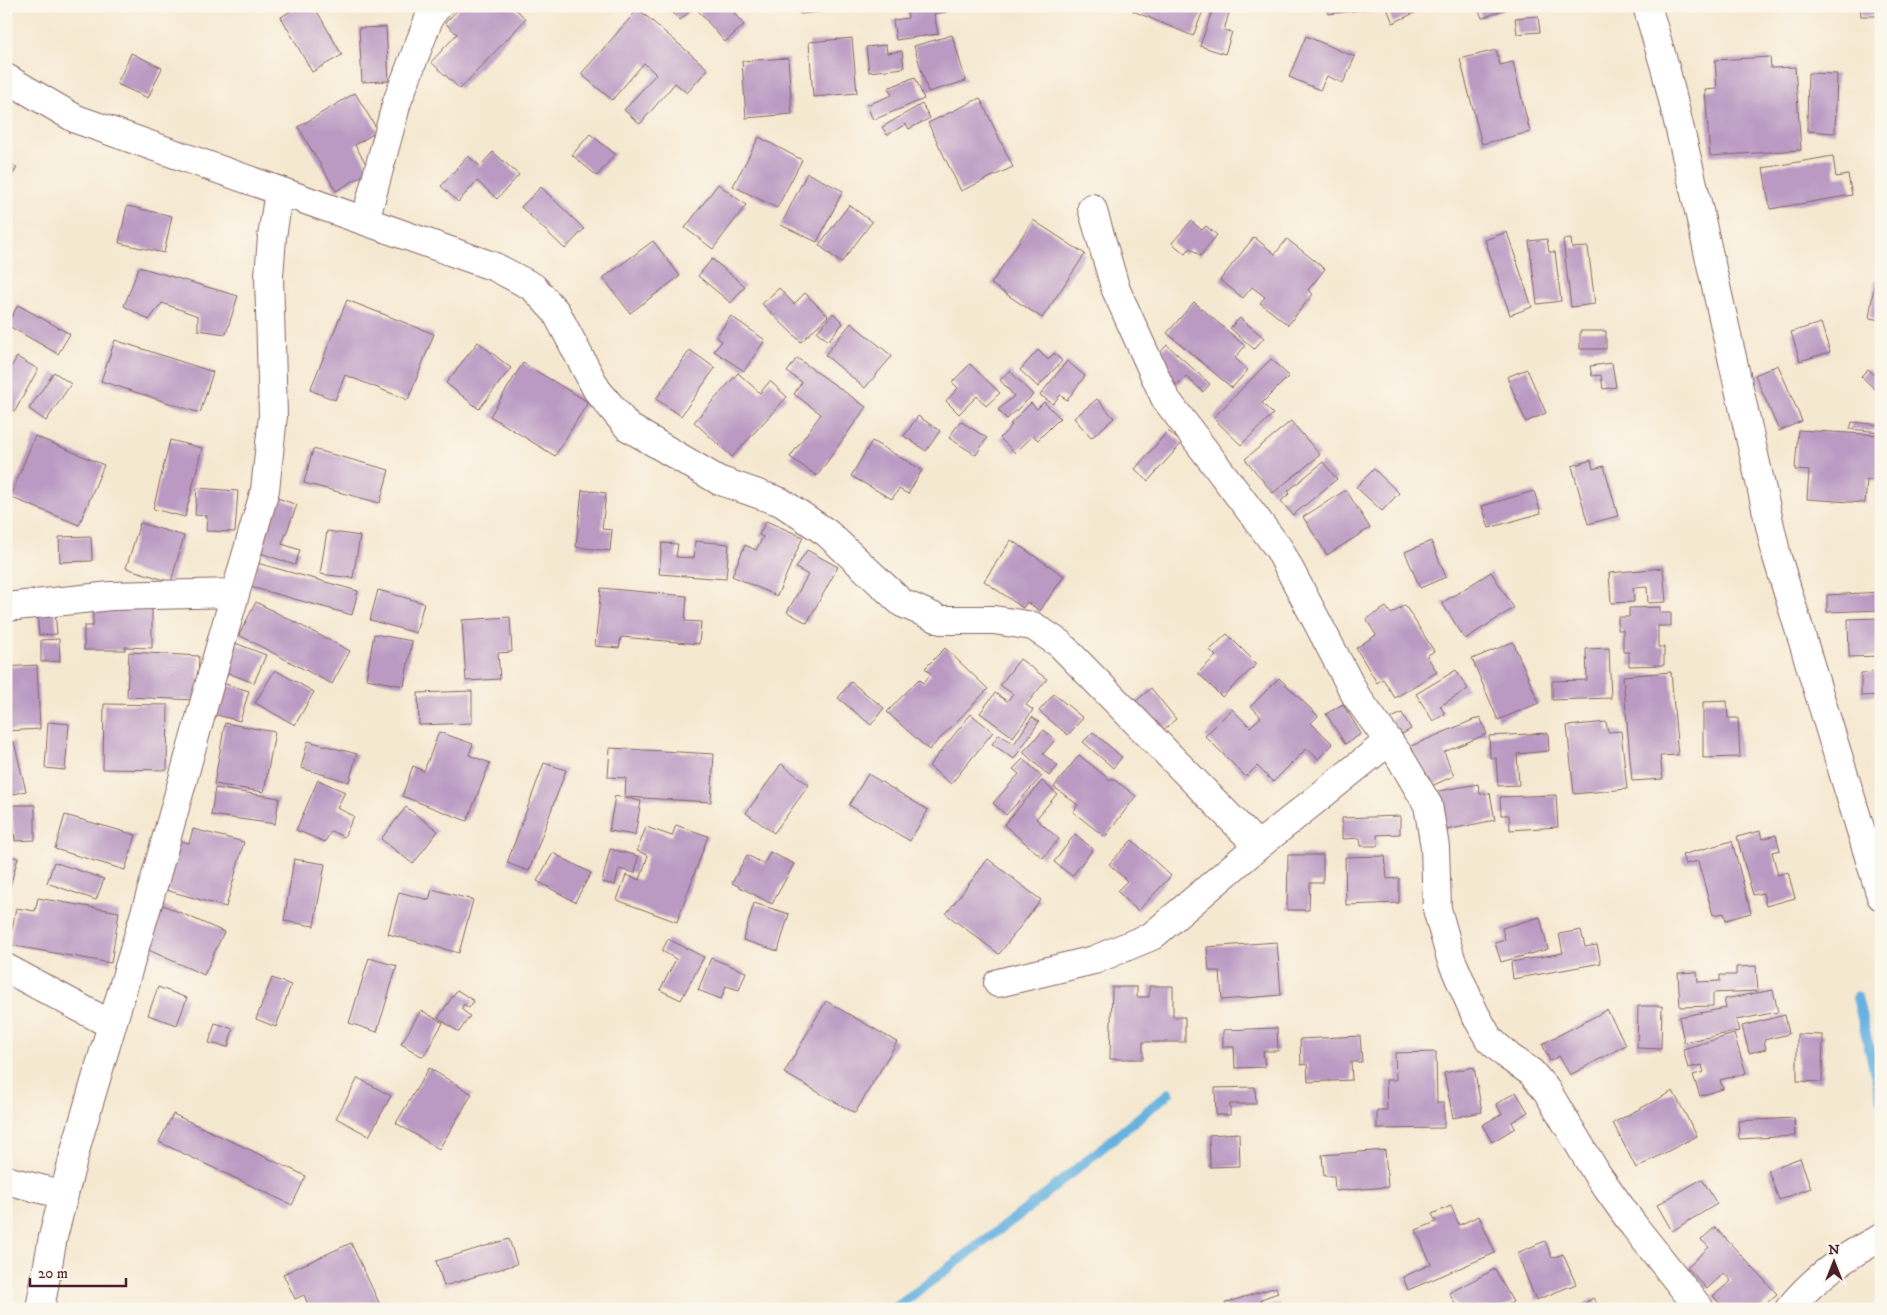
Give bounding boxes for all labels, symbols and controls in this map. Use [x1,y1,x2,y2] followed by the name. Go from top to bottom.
[1810,1238,1860,1288] north arrow
[1828,1241,1840,1259] text: N
[30,1255,126,1287] scale bar
[38,1264,68,1283] text: 20 m

